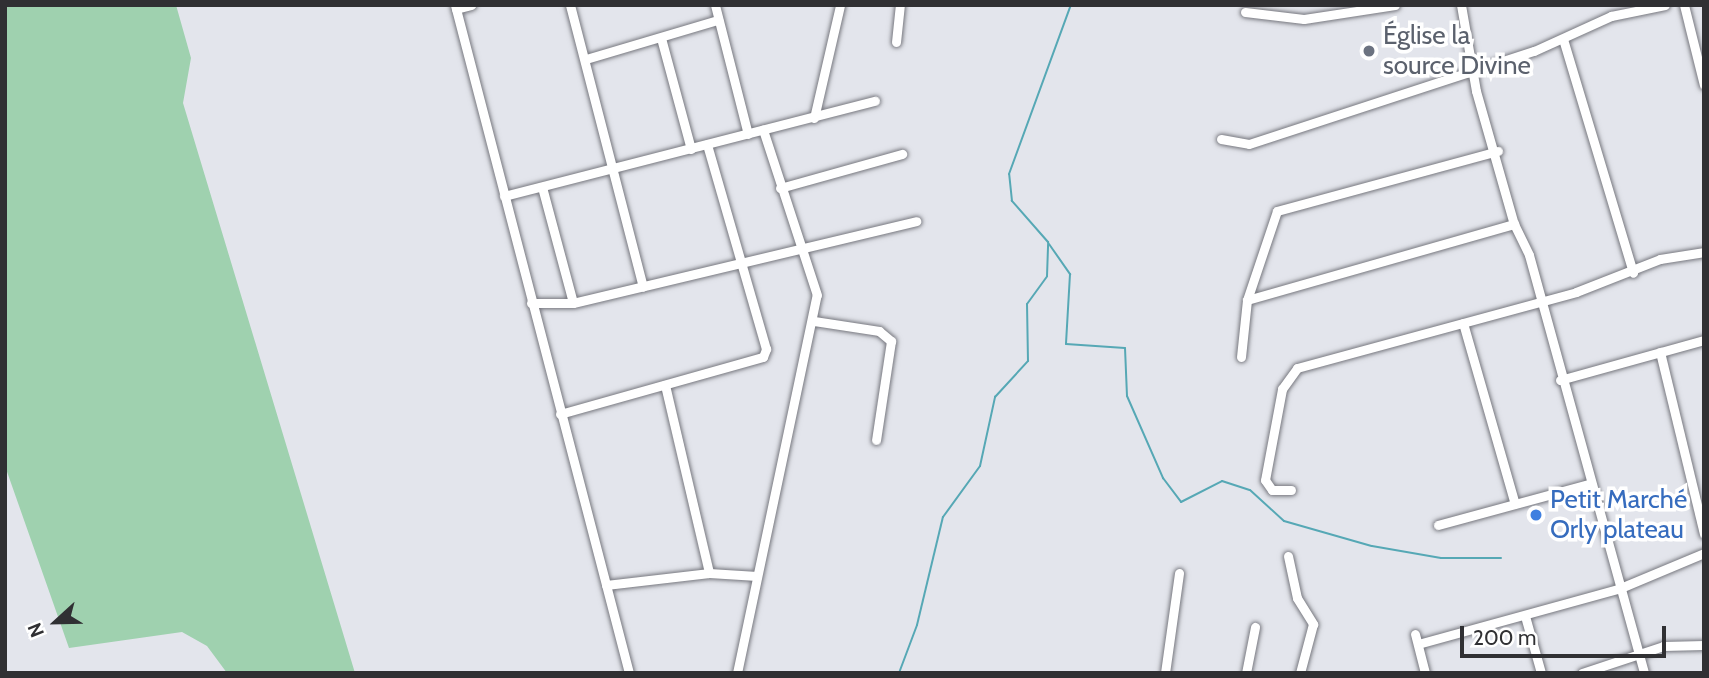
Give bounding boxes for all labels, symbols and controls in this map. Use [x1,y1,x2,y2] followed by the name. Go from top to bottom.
[1383,20,1531,82] place label: Église la source Divine
[1361,43,1377,59] marker: Église la source Divine
[1550,484,1687,546] place label: Petit Marché Orly plateau
[1528,507,1544,523] marker: Petit Marché Orly plateau
[21,587,91,657] north arrow
[1464,612,1670,656] scale bar
[23,620,49,641] text: N
[1473,625,1536,650] text: 200 m

